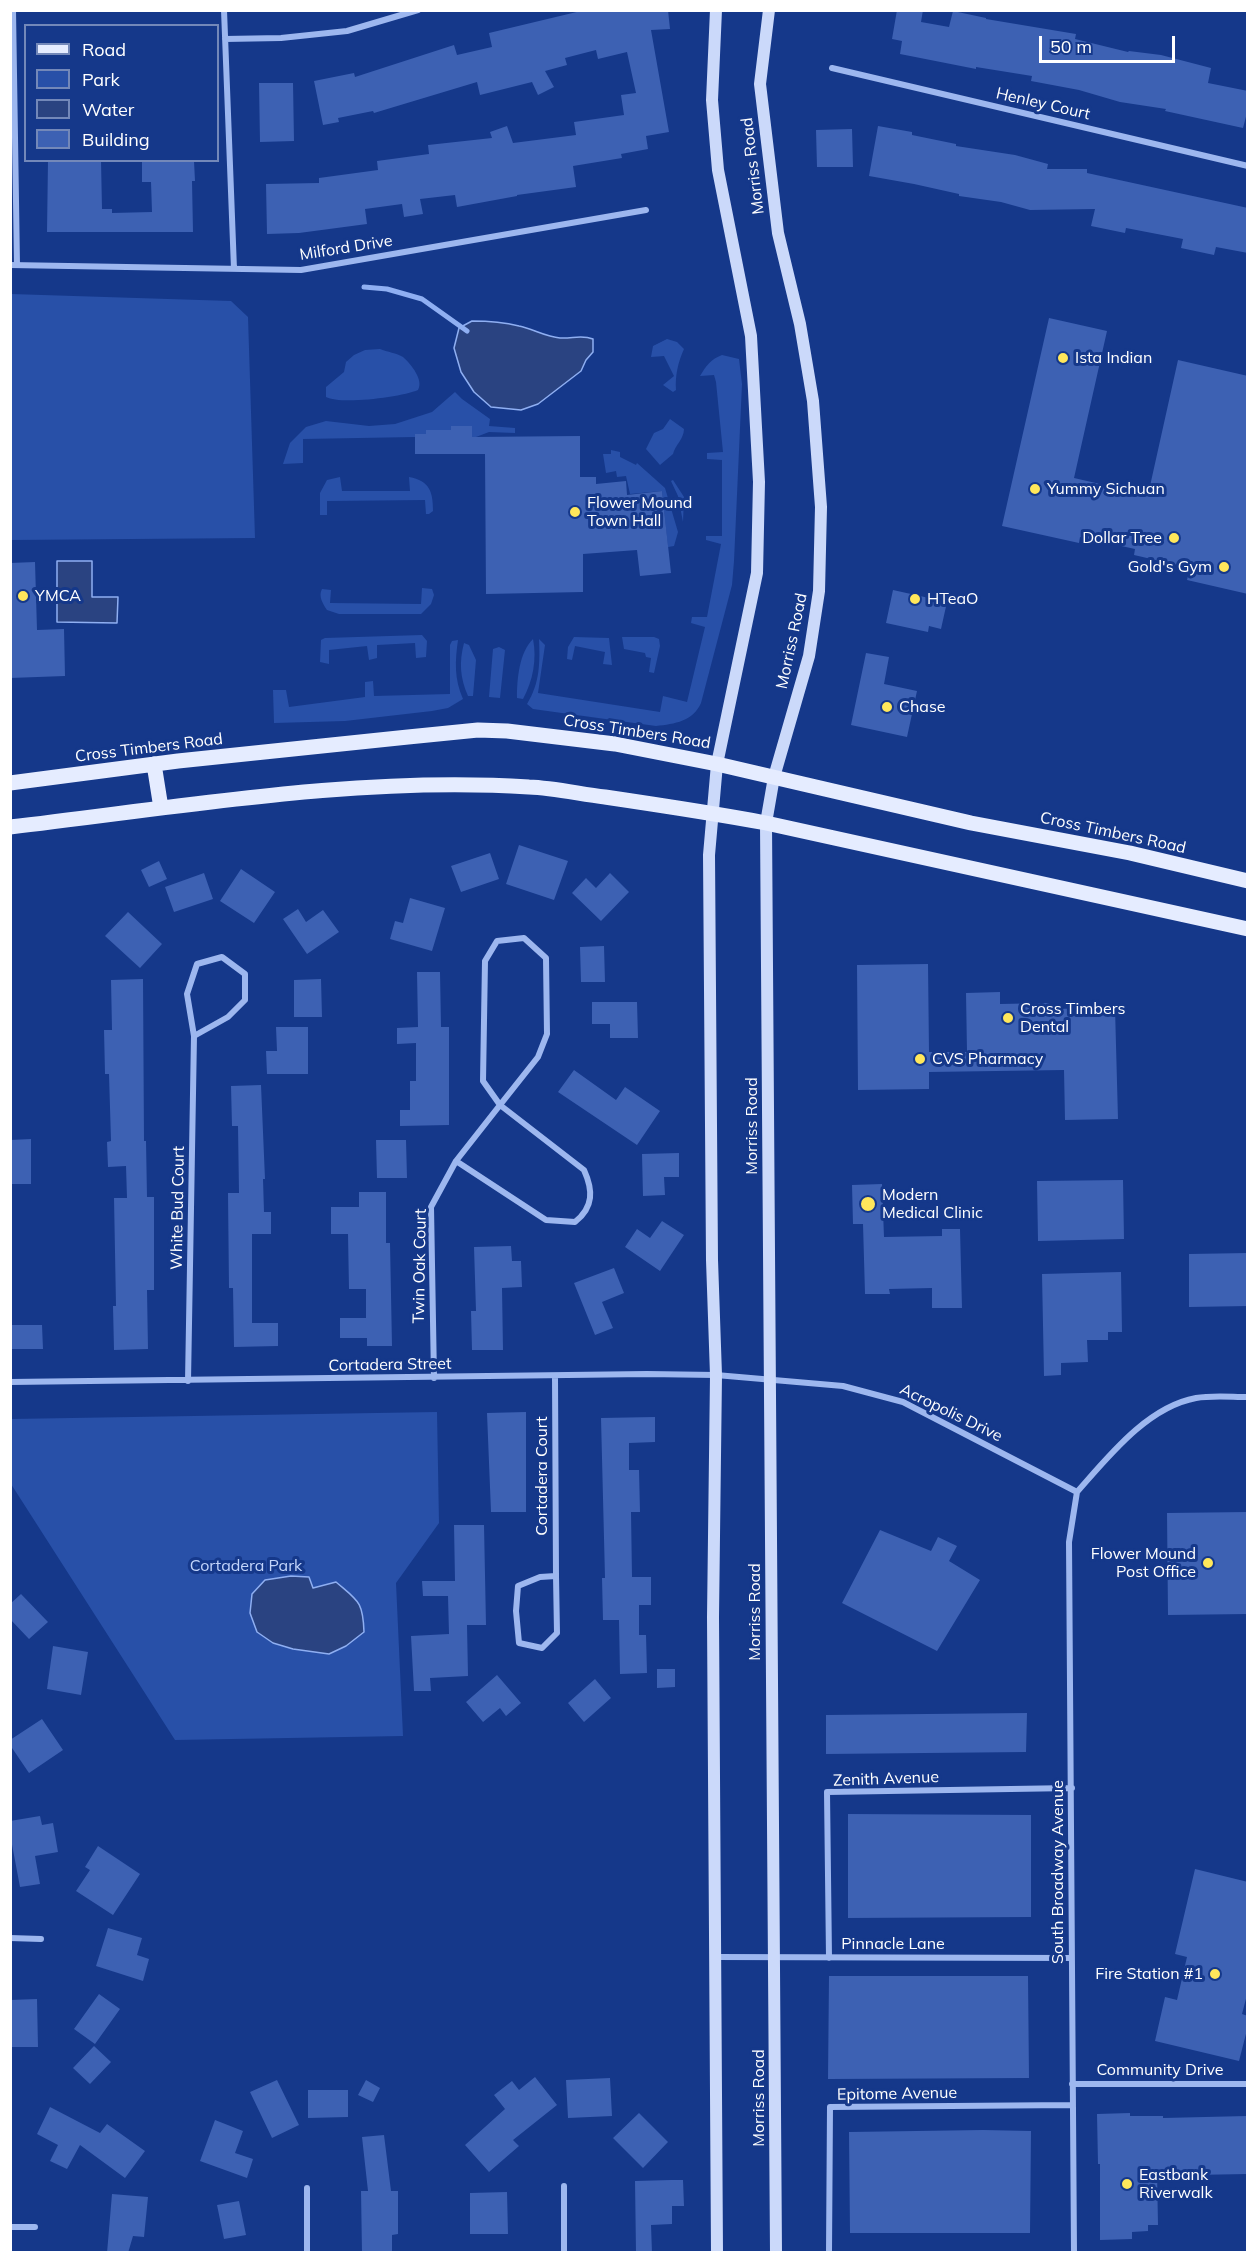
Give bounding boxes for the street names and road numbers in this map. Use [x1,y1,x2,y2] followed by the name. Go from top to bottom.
[994,84,1092,124] street label: Henley Court
[738,116,768,216] street label: Morriss Road
[298,231,394,265] street label: Milford Drive
[772,591,812,691] street label: Morriss Road
[562,711,712,753] street label: Cross Timbers Road
[74,729,224,767] street label: Cross Timbers Road
[1038,808,1188,858] street label: Cross Timbers Road
[742,1077,762,1175] street label: Morriss Road
[167,1146,189,1270] street label: White Bud Court
[409,1208,431,1324] street label: Twin Oak Court
[328,1354,452,1376] street label: Cortadera Street
[897,1380,1005,1446] street label: Acropolis Drive
[532,1416,552,1536] street label: Cortadera Court
[745,1563,765,1661] street label: Morriss Road
[833,1768,939,1790] street label: Zenith Avenue
[1048,1780,1068,1964] street label: South Broadway Avenue
[841,1934,945,1954] street label: Pinnacle Lane
[749,2049,769,2147] street label: Morriss Road
[1096,2060,1224,2080] street label: Community Drive
[837,2083,957,2105] street label: Epitome Avenue

